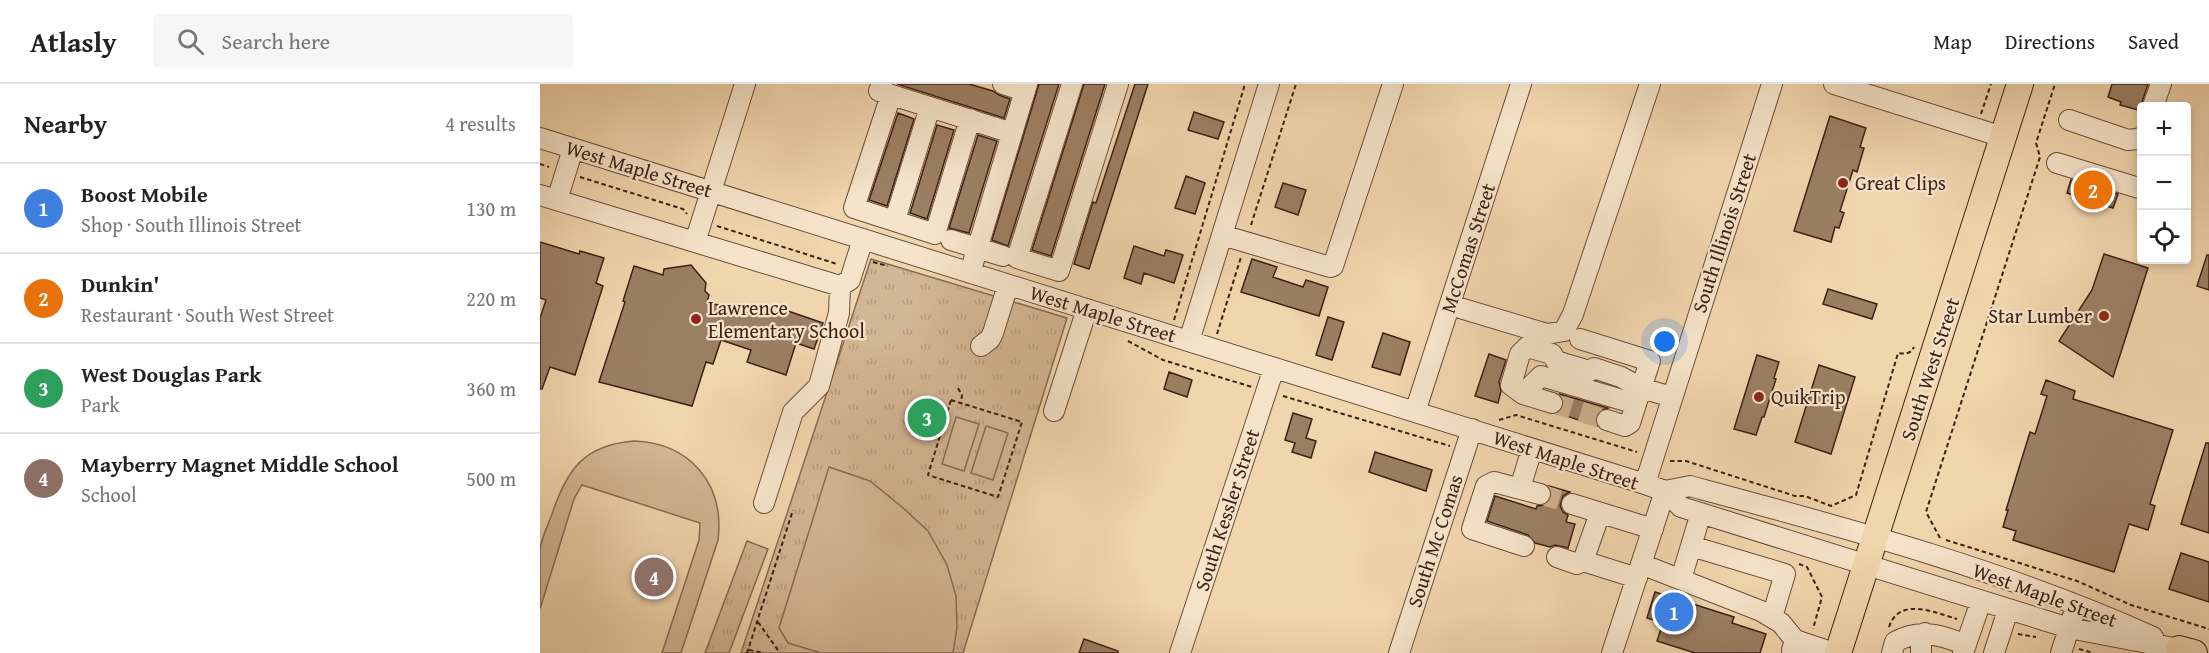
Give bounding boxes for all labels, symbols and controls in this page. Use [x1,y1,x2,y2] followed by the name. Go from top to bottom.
[153,14,573,68] search box
[30,21,117,62] text: Atlasly
[174,25,207,58] icon: search
[222,25,330,57] text: Search here
[1933,26,1972,57] text: Map
[2005,26,2095,57] text: Directions
[2128,26,2179,57] text: Saved
[2137,102,2191,264] map controls
[2137,102,2191,156] button: +
[24,104,107,143] text: Nearby
[445,109,516,138] text: 4 results
[562,132,716,205] street label: West Maple Street
[1684,149,1763,316] street label: South Illinois Street
[2137,156,2191,210] button: −
[1855,168,1946,197] place label: Great Clips
[2074,168,2112,212] pin: 2
[1836,176,1850,190] marker: Great Clips
[81,178,208,210] text: Boost Mobile
[1433,179,1502,317] street label: McComas Street
[38,194,49,223] text: 1
[466,194,516,223] text: 130 m
[81,210,302,239] text: Shop · South Illinois Street
[2137,210,2191,264] button: locate
[81,268,159,300] text: Dunkin'
[1026,277,1180,350] street label: West Maple Street
[38,284,49,313] text: 2
[466,284,516,313] text: 220 m
[708,293,865,345] place label: Lawrence Elementary School
[1893,293,1966,444] street label: South West Street
[81,300,334,329] text: Restaurant · South West Street
[1988,301,2092,330] place label: Star Lumber
[2097,309,2111,323] marker: Star Lumber
[689,312,703,326] marker: Lawrence Elementary School
[1650,327,1679,356] your location
[81,358,262,390] text: West Douglas Park
[38,374,49,403] text: 3
[466,374,516,403] text: 360 m
[1771,382,1846,411] place label: QuikTrip
[81,390,120,419] text: Park
[1752,390,1766,404] marker: QuikTrip
[908,396,946,440] pin: 3
[1490,422,1643,497] street label: West Maple Street
[1187,425,1266,595] street label: South Kessler Street
[81,448,398,480] text: Mayberry Magnet Middle School
[38,464,49,493] text: 4
[466,464,516,493] text: 500 m
[1399,471,1470,611] street label: South Mc Comas
[81,480,137,509] text: School
[634,554,674,600] pin: 4
[1969,555,2121,634] street label: West Maple Street
[1654,590,1694,634] pin: 1

